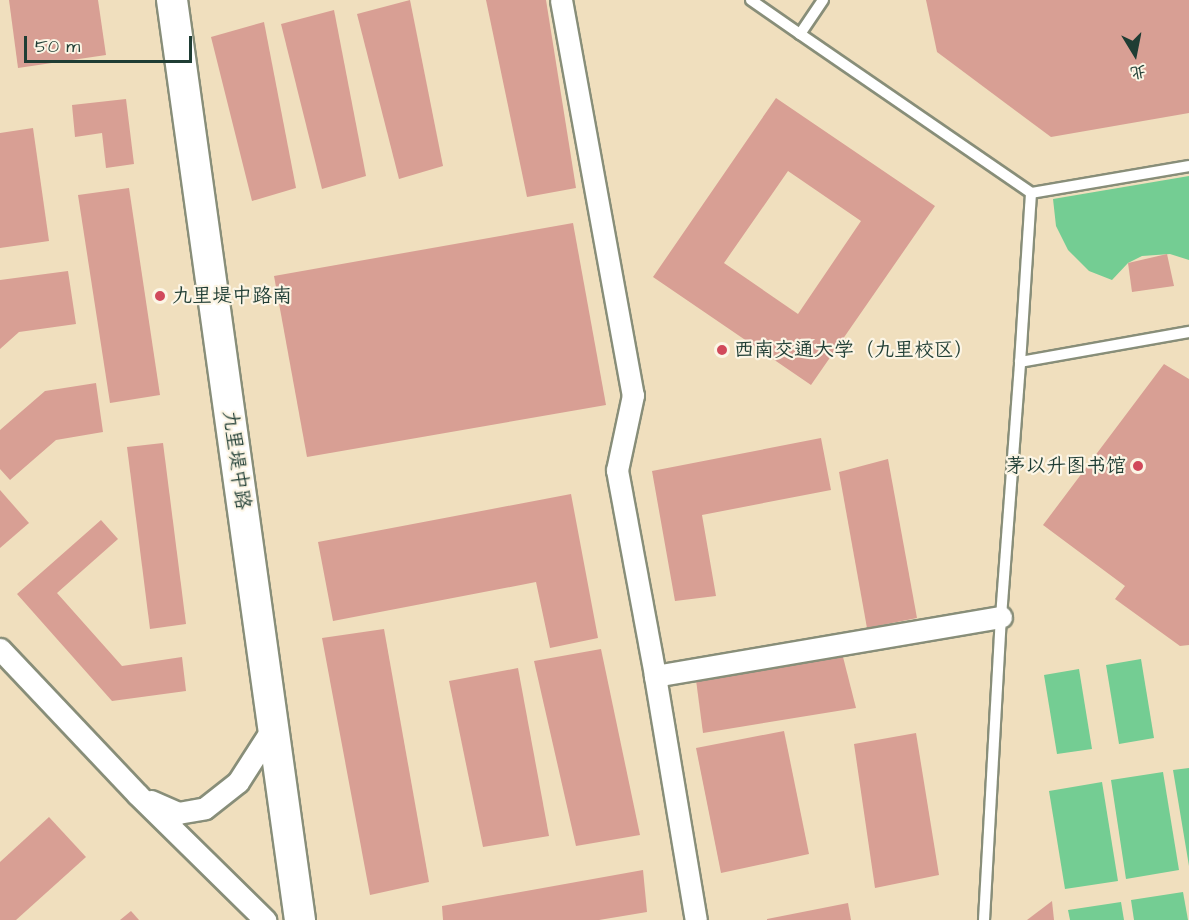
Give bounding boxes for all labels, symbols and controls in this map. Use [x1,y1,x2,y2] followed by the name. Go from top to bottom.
[27,24,195,62] scale bar
[1105,24,1165,84] north arrow
[35,34,80,59] text: 50 m
[1128,60,1148,84] text: 北
[172,284,292,308] place label: 九里堤中路南
[153,289,167,303] marker: 九里堤中路南
[734,338,974,362] place label: 西南交通大学（九里校区）
[715,343,729,357] marker: 西南交通大学（九里校区）
[217,409,255,511] street label: 九里堤中路
[1006,454,1126,478] place label: 茅以升图书馆
[1131,459,1145,473] marker: 茅以升图书馆

